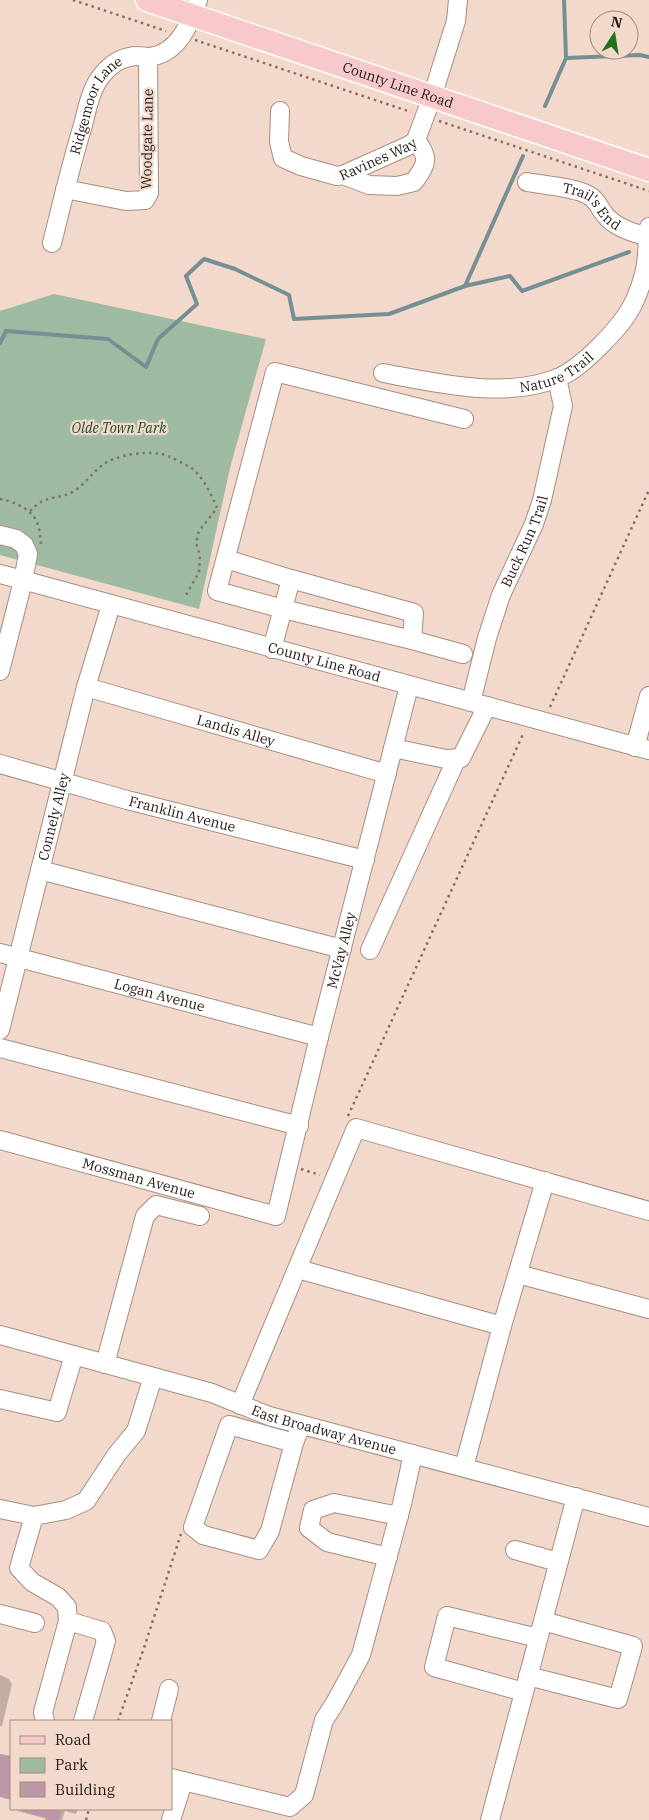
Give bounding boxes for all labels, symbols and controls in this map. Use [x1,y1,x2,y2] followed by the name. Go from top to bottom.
[589,10,639,60] north arrow
[609,12,624,32] text: N
[66,52,125,157] street label: Ridgemoor Lane
[340,58,456,112] street label: County Line Road
[137,88,157,190] street label: Woodgate Lane
[336,134,421,185] street label: Ravines Way
[561,179,625,234] street label: Trail's End
[518,348,597,396] street label: Nature Trail
[72,419,167,437] park label: Olde Town Park
[497,494,552,590] street label: Buck Run Trail
[266,638,383,686] street label: County Line Road
[195,710,278,750] street label: Landis Alley
[34,770,73,862] street label: Connely Alley
[127,792,238,836] street label: Franklin Avenue
[323,909,360,990] street label: McVay Alley
[112,974,207,1016] street label: Logan Avenue
[80,1154,197,1202] street label: Mossman Avenue
[249,1401,398,1458] street label: East Broadway Avenue
[10,1720,172,1810] legend
[55,1730,91,1749] text: Road
[55,1755,88,1774] text: Park
[55,1780,115,1799] text: Building

